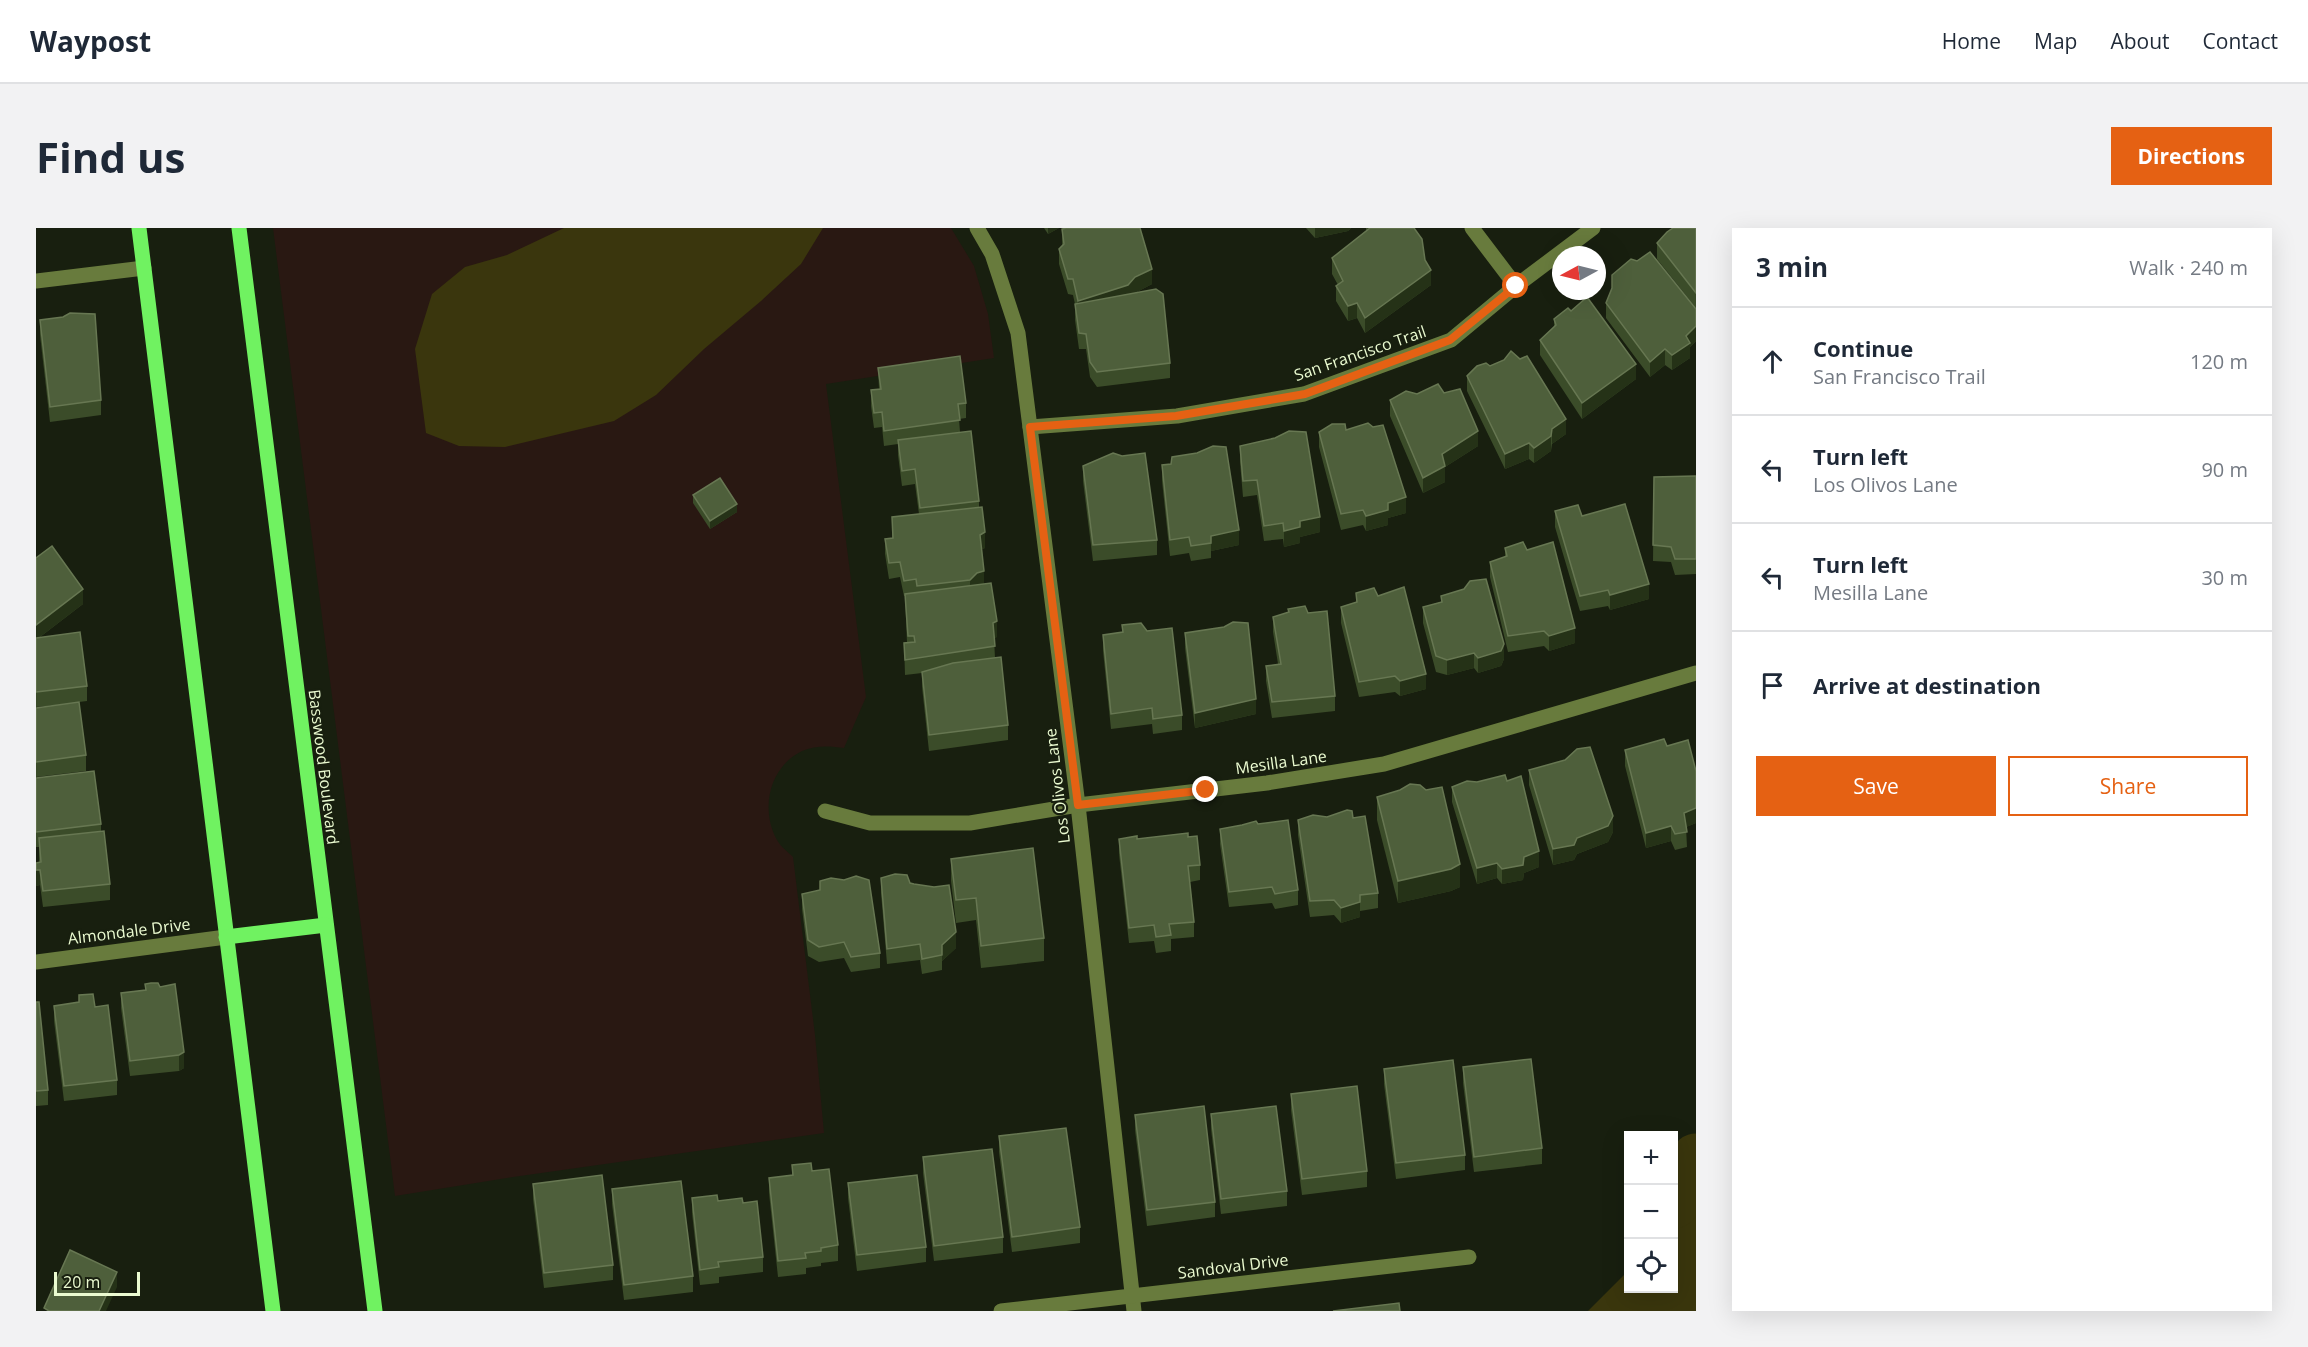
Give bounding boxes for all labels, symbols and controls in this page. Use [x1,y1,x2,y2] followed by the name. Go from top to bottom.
[30,22,151,60] text: Waypost
[1942,27,2001,55] text: Home
[2034,27,2077,55] text: Map
[2110,27,2170,55] text: About
[2203,27,2278,55] text: Contact
[2111,127,2272,185] button: Directions
[36,128,185,185] text: Find us
[1552,246,1606,300] north arrow
[1756,249,1828,285] text: 3 min
[2129,254,2248,281] text: Walk · 240 m
[1502,272,1528,298] route start
[1291,320,1429,386] street label: San Francisco Trail
[1813,333,1913,363] text: Continue
[1756,345,1789,378] icon: ahead
[2190,348,2248,375] text: 120 m
[1813,363,1986,390] text: San Francisco Trail
[1813,441,1908,471] text: Turn left
[1756,453,1789,486] icon: left
[2201,456,2248,483] text: 90 m
[1813,471,1958,498] text: Los Olivos Lane
[1813,549,1908,579] text: Turn left
[1756,561,1789,594] icon: left
[2201,564,2248,591] text: 30 m
[1813,579,1928,606] text: Mesilla Lane
[1756,669,1789,702] icon: arrive
[1813,670,2041,700] text: Arrive at destination
[304,688,344,846] street label: Basswood Boulevard
[1039,727,1075,845] street label: Los Olivos Lane
[1234,745,1328,779] street label: Mesilla Lane
[1756,756,1996,816] button: Save
[2008,756,2248,816] button: Share
[1192,776,1218,802] route end
[66,913,192,949] street label: Almondale Drive
[1624,1131,1678,1293] map controls
[1624,1131,1678,1185] button: +
[1624,1185,1678,1239] button: −
[1624,1239,1678,1293] button: locate
[1177,1248,1290,1284] street label: Sandoval Drive
[54,1269,140,1296] scale bar
[63,1271,100,1293] text: 20 m

